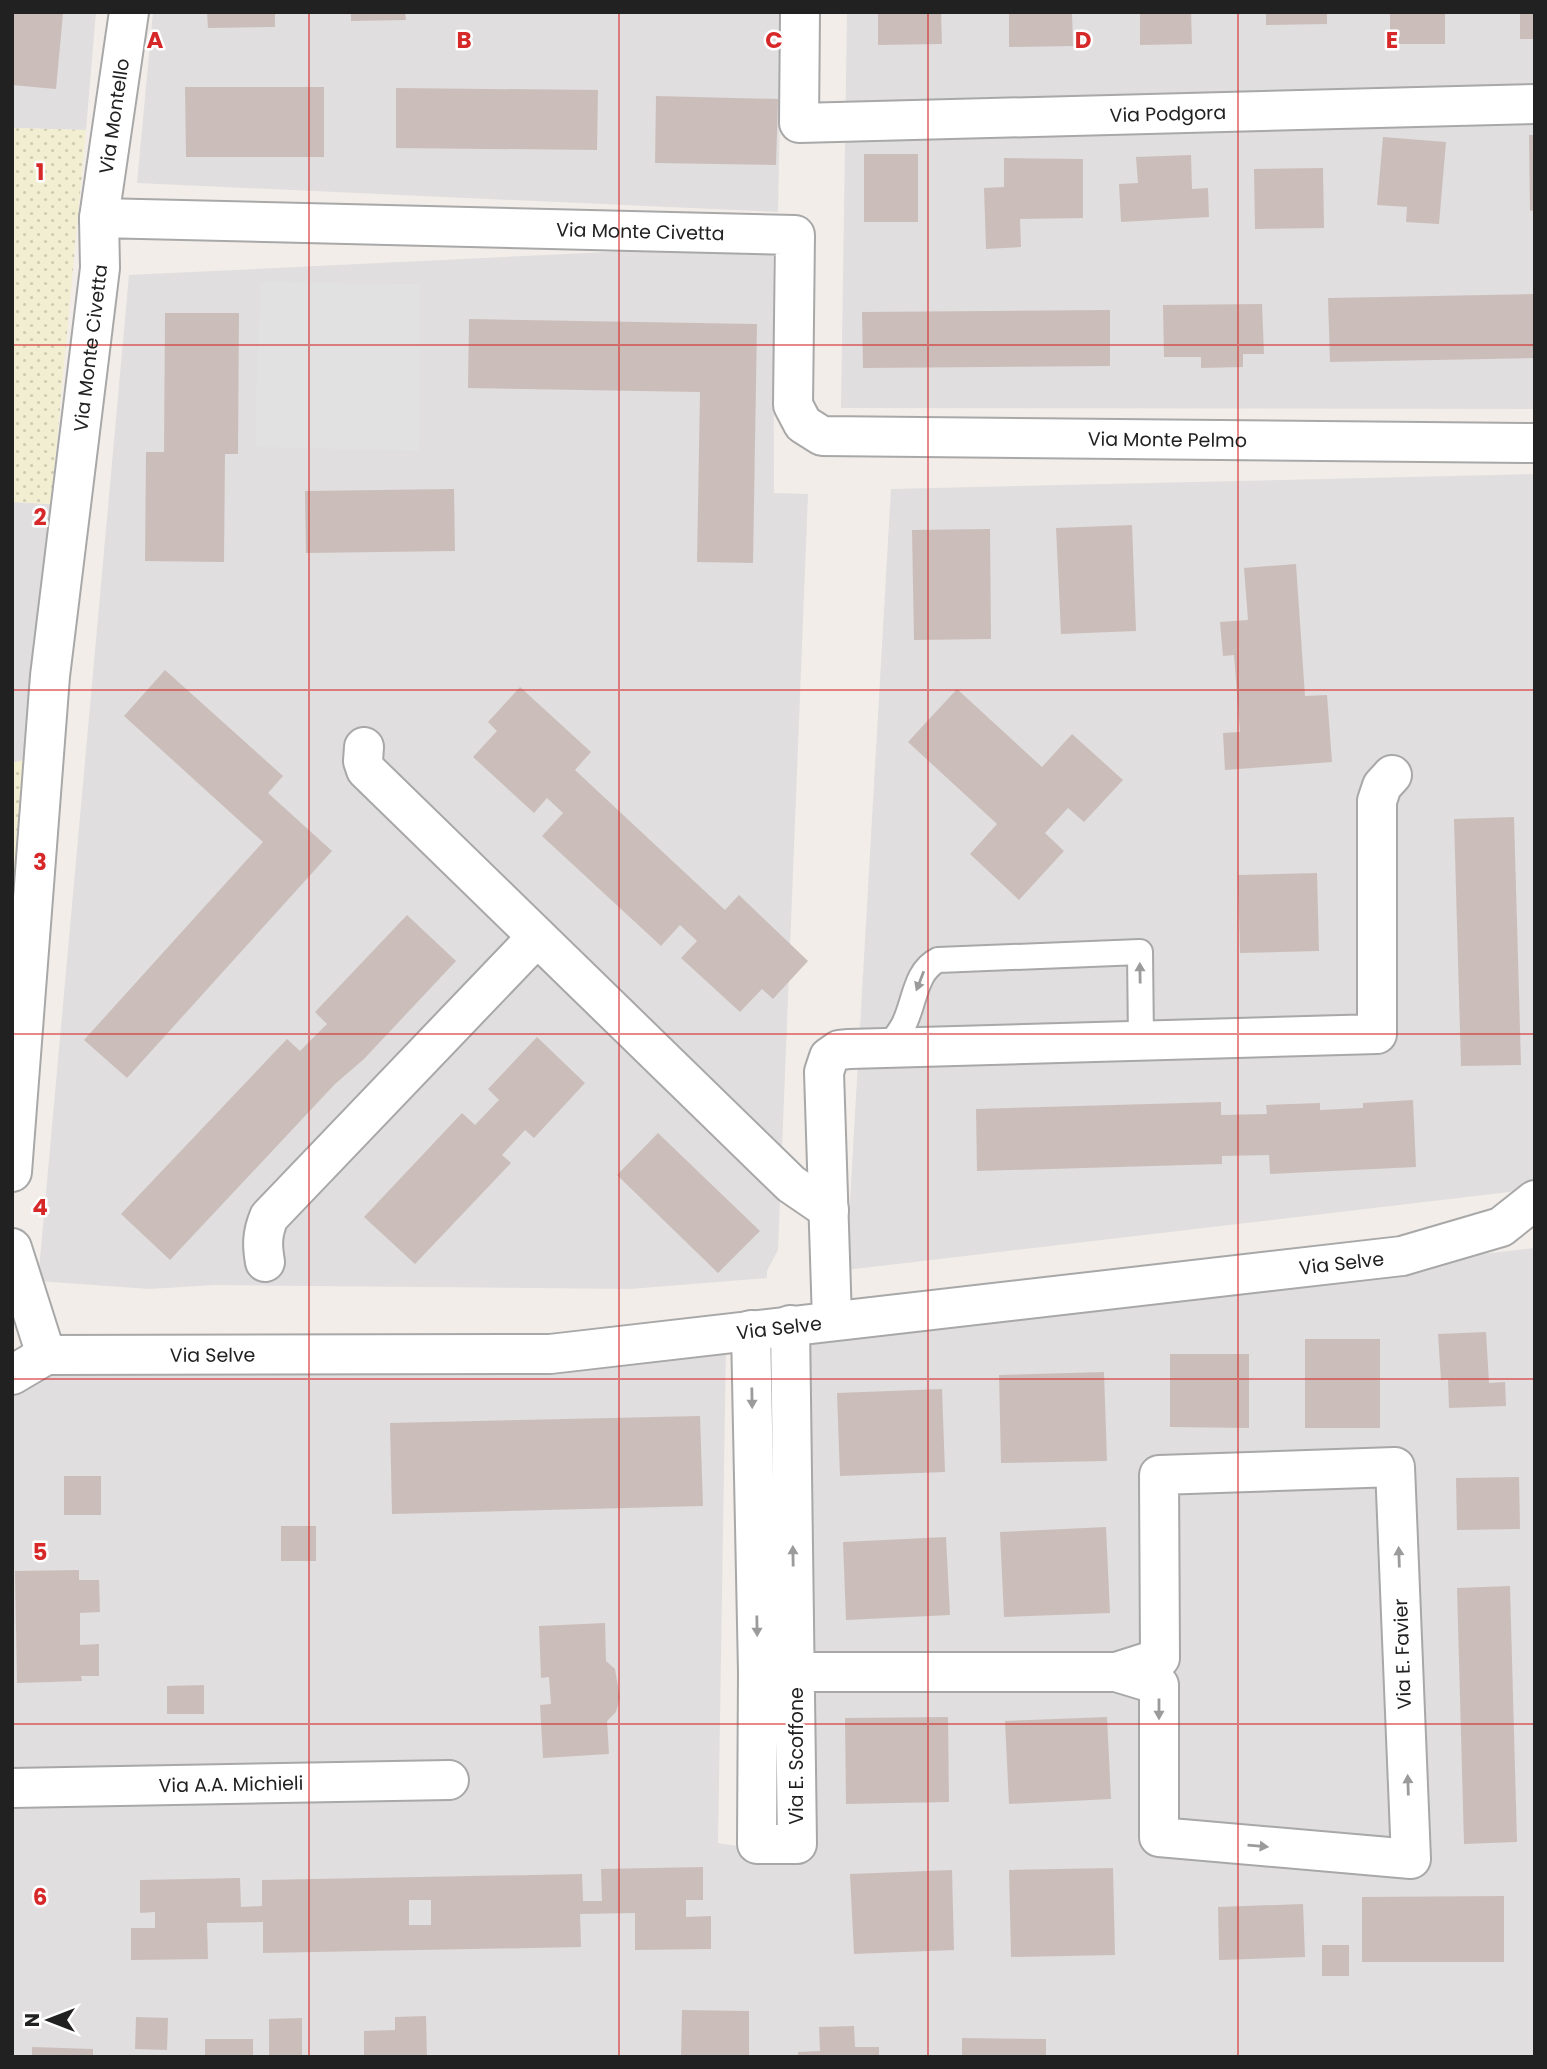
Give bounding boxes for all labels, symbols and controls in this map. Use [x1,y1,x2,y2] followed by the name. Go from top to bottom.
[147,24,164,56] text: A
[456,24,472,56] text: B
[765,24,783,56] text: C
[1075,24,1091,56] text: D
[1386,24,1398,56] text: E
[93,57,136,176] street label: Via Montello
[1109,99,1226,129] street label: Via Podgora
[36,156,44,188] text: 1
[556,216,725,247] street label: Via Monte Civetta
[67,263,114,433] street label: Via Monte Civetta
[1088,426,1247,454] street label: Via Monte Pelmo
[33,501,47,533] text: 2
[33,846,47,878] text: 3
[1134,961,1146,983] one-way arrow
[915,971,926,992] one-way arrow
[32,1191,48,1223] text: 4
[1297,1245,1385,1282] street label: Via Selve
[735,1310,823,1346] street label: Via Selve
[170,1342,255,1369] street label: Via Selve
[747,1387,758,1409] one-way arrow
[33,1536,47,1568] text: 5
[788,1544,799,1566] one-way arrow
[1393,1546,1404,1568] one-way arrow
[1387,1598,1418,1710] street label: Via E. Favier
[751,1615,762,1637] one-way arrow
[783,1687,810,1825] street label: Via E. Scoffone
[1153,1698,1165,1720] one-way arrow
[158,1770,304,1799] street label: Via A.A. Michieli
[1402,1773,1413,1795] one-way arrow
[1247,1841,1269,1852] one-way arrow
[33,1881,47,1913] text: 6
[14,1985,84,2055] north arrow
[19,2013,46,2027] text: N

